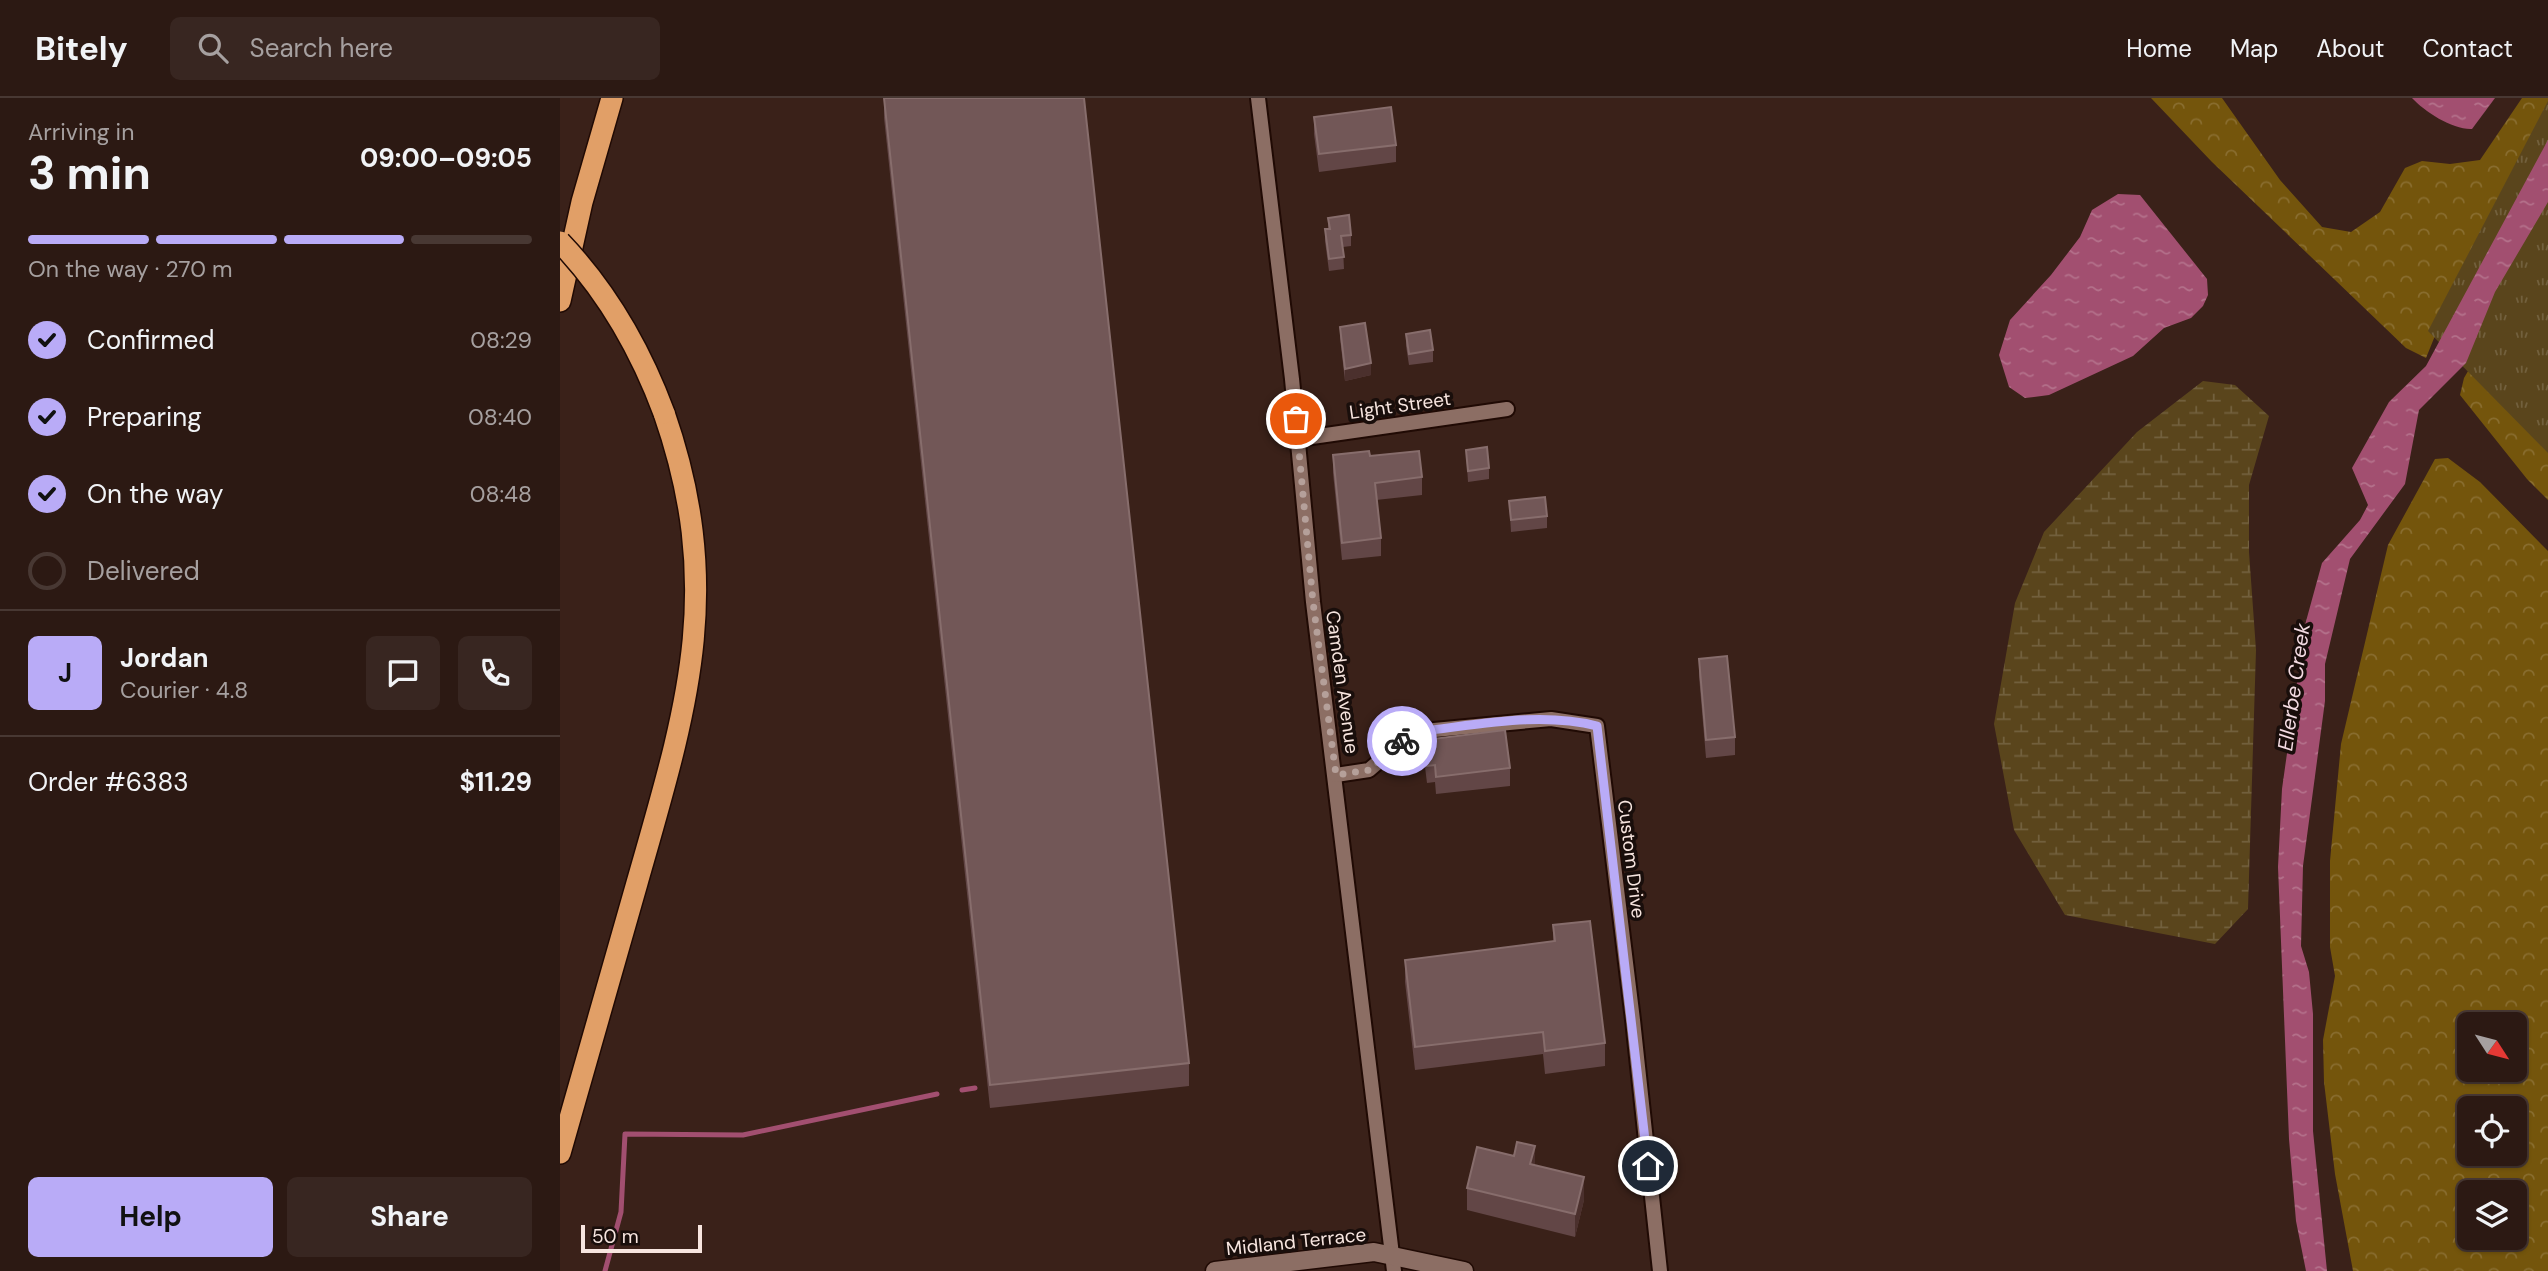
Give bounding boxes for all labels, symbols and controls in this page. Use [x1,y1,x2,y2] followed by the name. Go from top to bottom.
[170,17,660,80] search box
[35,27,128,70] text: Bitely
[194,29,232,67] icon: search
[250,31,393,65] text: Search here
[2126,33,2192,64] text: Home
[2230,33,2278,64] text: Map
[2316,33,2385,64] text: About
[2423,33,2513,64] text: Contact
[28,117,134,147] text: Arriving in
[360,141,532,175] text: 09:00–09:05
[28,143,151,203] text: 3 min
[28,254,233,284] text: On the way · 270 m
[28,321,66,359] icon: check
[87,323,214,357] text: Confirmed
[470,325,532,355] text: 08:29
[1348,386,1453,425] street label: Light Street
[1266,389,1326,449] pin
[28,398,66,436] icon: check
[87,400,202,434] text: Preparing
[1277,400,1315,438] icon: bag
[468,402,532,432] text: 08:40
[28,475,66,513] icon: check
[87,477,223,511] text: On the way
[470,479,532,509] text: 08:48
[87,554,200,588] text: Delivered
[1320,609,1365,755] street label: Camden Avenue
[2271,621,2317,753] water label: Ellerbe Creek
[366,636,440,710] button: chat
[458,636,532,710] button: phone
[120,641,209,675] text: Jordan
[58,656,72,690] text: J
[120,675,248,705] text: Courier · 4.8
[1367,706,1437,776] courier
[1383,722,1421,760] icon: bike
[28,765,189,799] text: Order #6383
[459,765,532,799] text: $11.29
[1612,798,1651,920] street label: Custom Drive
[2457,1012,2527,1082] north arrow
[2457,1012,2527,1250] map controls
[2457,1096,2527,1166] button: locate
[1618,1136,1678,1196] pin
[1629,1147,1667,1185] icon: home
[28,1177,273,1257] button: Help
[287,1177,532,1257] button: Share
[2457,1180,2527,1250] button: layers
[581,1222,702,1254] scale bar
[1225,1222,1367,1261] street label: Midland Terrace
[592,1224,639,1249] text: 50 m

